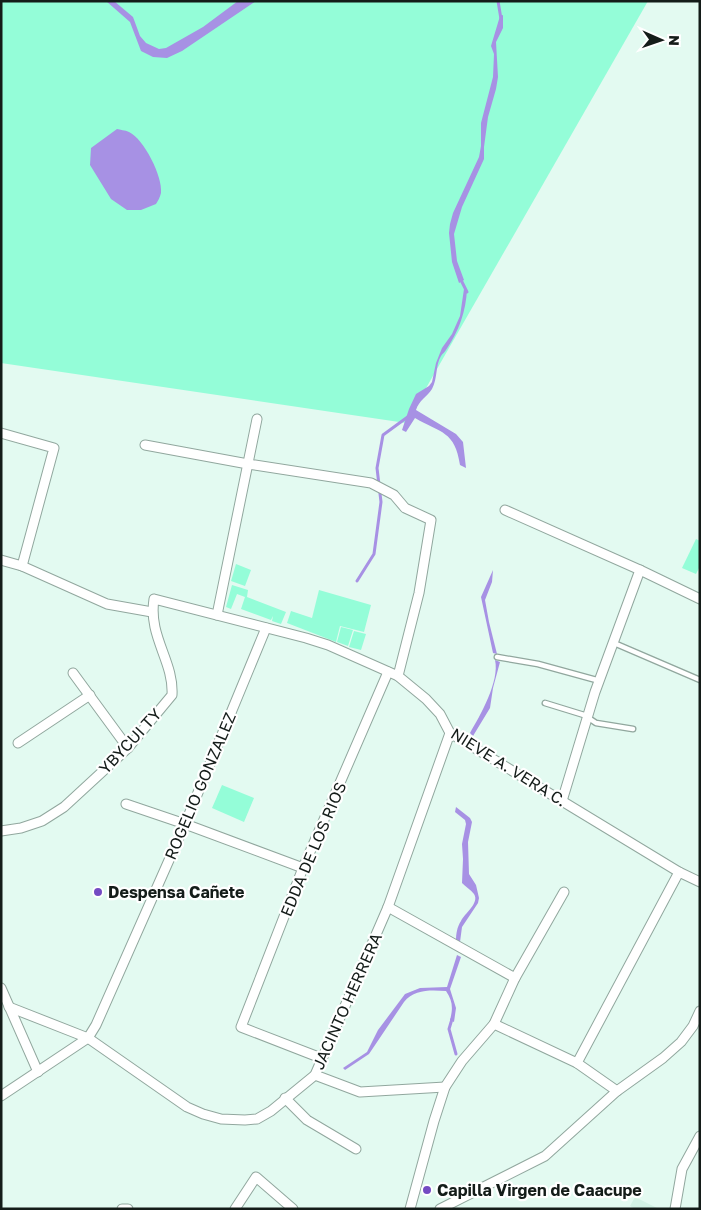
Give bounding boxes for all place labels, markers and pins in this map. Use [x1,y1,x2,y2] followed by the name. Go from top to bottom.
[108,882,245,902] place label: Despensa Cañete
[92,886,104,898] marker: Despensa Cañete
[437,1180,642,1200] place label: Capilla Virgen de Caacupe
[421,1184,433,1196] marker: Capilla Virgen de Caacupe

